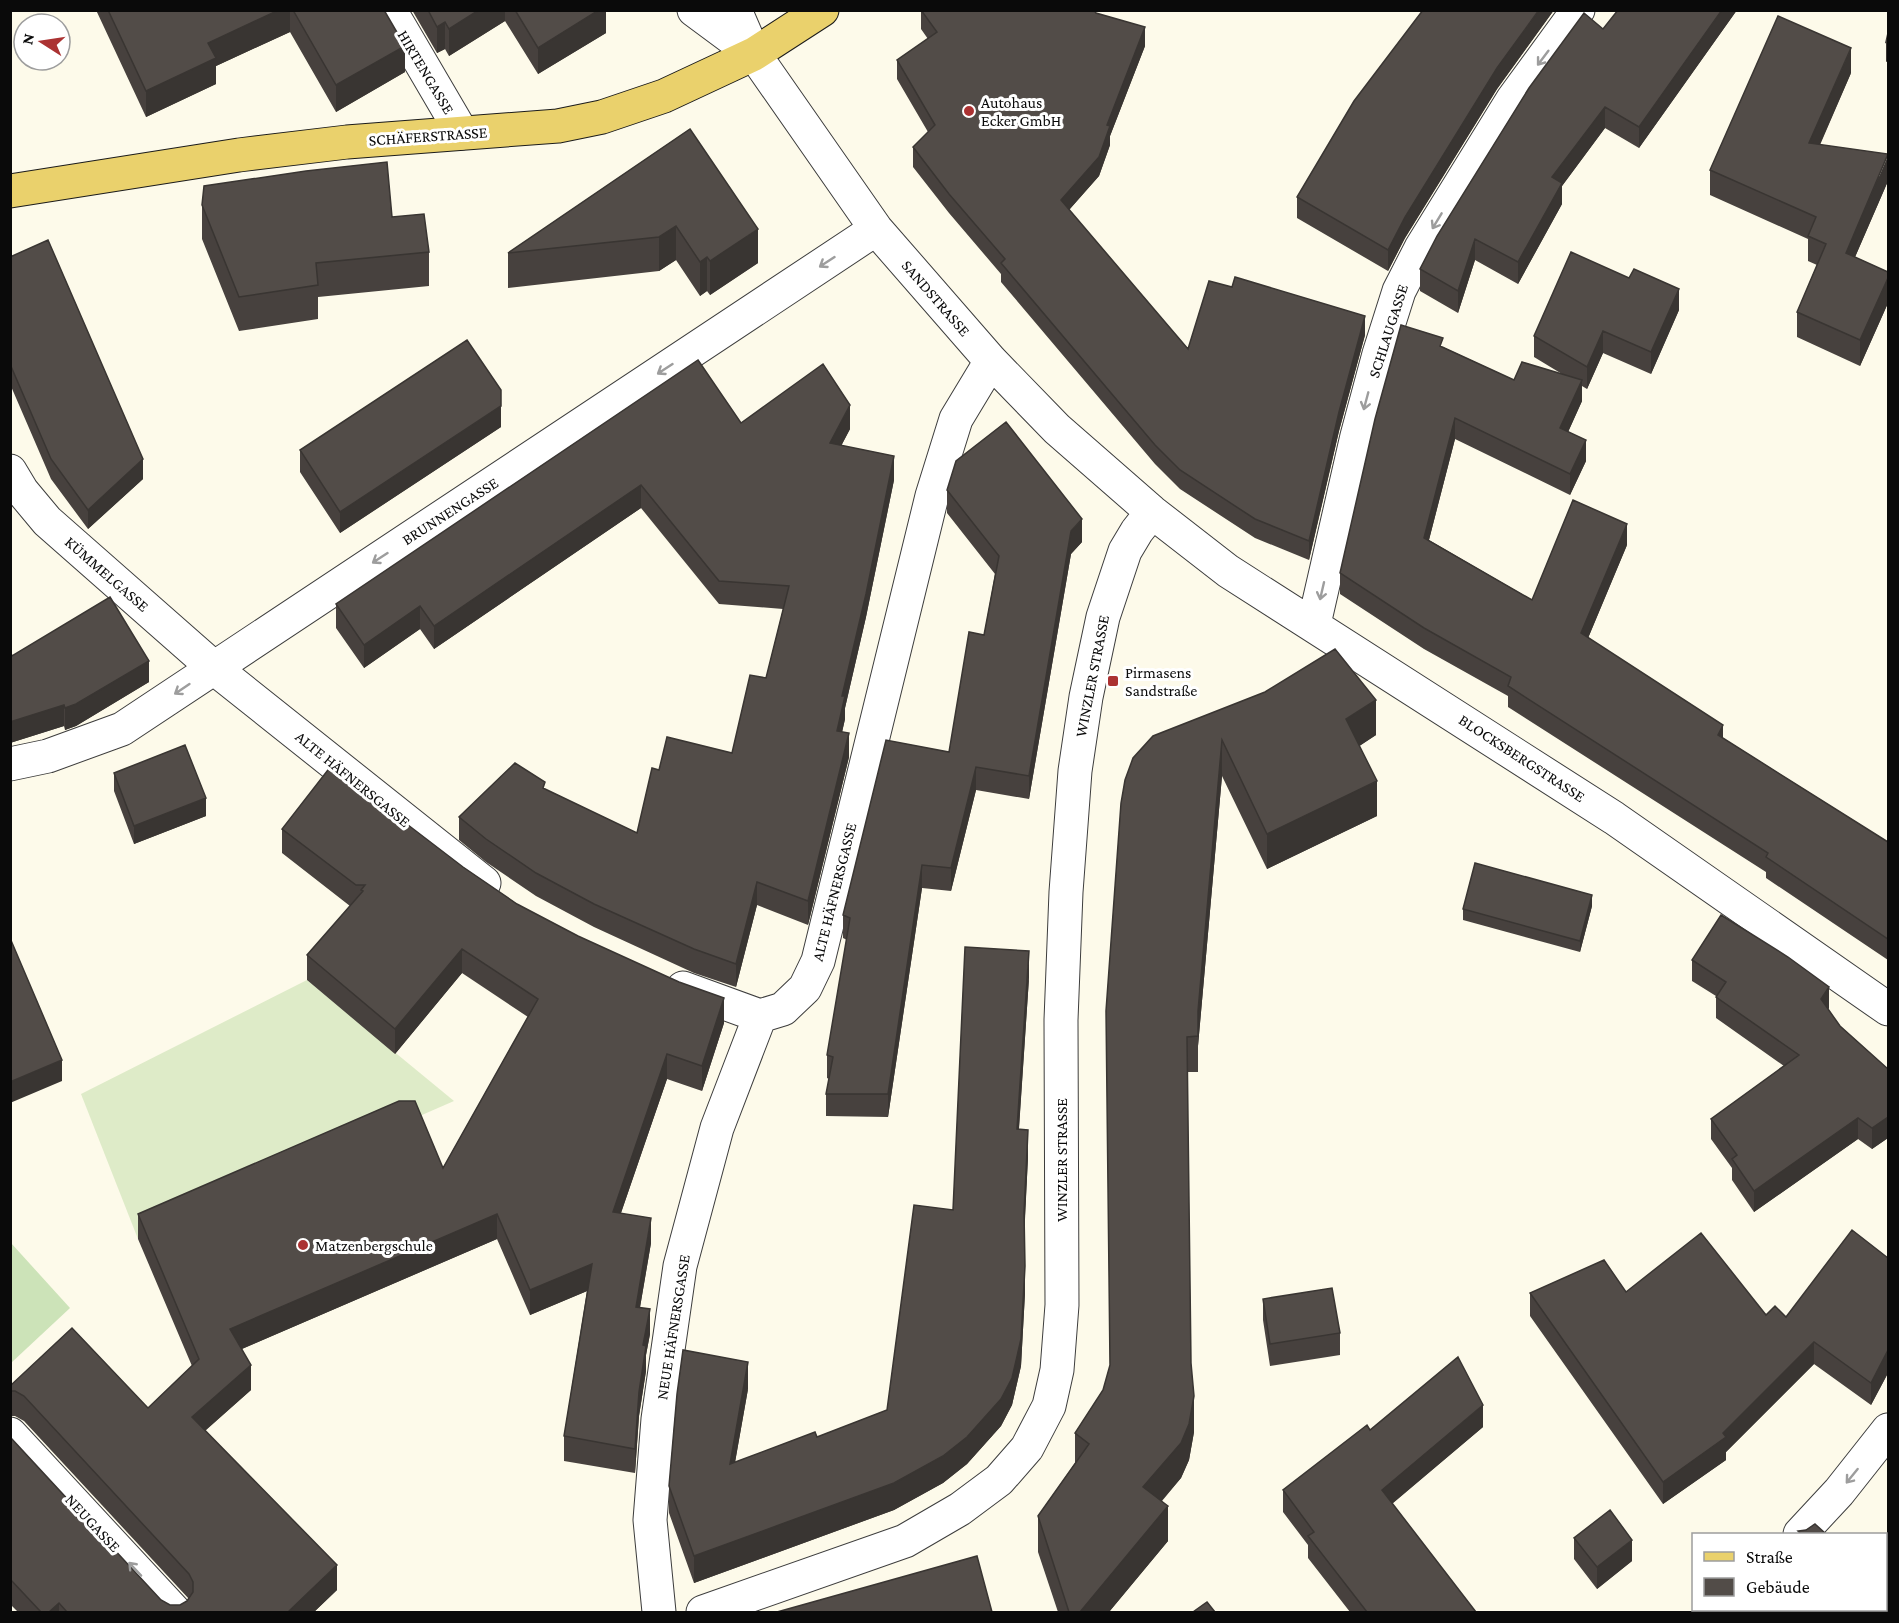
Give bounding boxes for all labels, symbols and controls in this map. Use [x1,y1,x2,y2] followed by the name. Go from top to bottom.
[12,12,72,72] north arrow
[394,27,458,117] street label: HIRTENGASSE
[18,32,37,46] text: N
[1537,49,1549,65] one-way arrow
[981,94,1061,129] place label: Autohaus Ecker GmbH
[962,104,976,118] marker: Autohaus Ecker GmbH
[368,123,488,149] street label: SCHÄFERSTRASSE
[1430,212,1442,229] one-way arrow
[820,256,836,268] one-way arrow
[898,257,974,340] street label: SANDSTRASSE
[1365,282,1411,380] street label: SCHLAUGASSE
[657,364,674,376] one-way arrow
[1360,392,1372,411] one-way arrow
[399,474,501,548] street label: BRUNNENGASSE
[62,533,153,615] street label: KÜMMELGASSE
[372,552,388,564] one-way arrow
[1315,581,1327,600] one-way arrow
[1072,613,1112,739] street label: WINZLER STRASSE
[1125,664,1197,699] place label: Pirmasens Sandstraße
[1106,674,1120,688] marker: Pirmasens Sandstraße
[174,683,191,695] one-way arrow
[1456,711,1588,805] street label: BLOCKSBERGSTRASSE
[292,728,414,831] street label: ALTE HÄFNERSGASSE
[809,821,860,963] street label: ALTE HÄFNERSGASSE
[1053,1098,1070,1222] street label: WINZLER STRASSE
[315,1237,433,1255] place label: Matzenbergschule
[296,1238,310,1252] marker: Matzenbergschule
[653,1253,693,1401] street label: NEUE HÄFNERSGASSE
[1846,1468,1859,1484] one-way arrow
[62,1491,124,1555] street label: NEUGASSE
[1692,1533,1887,1611] legend
[1746,1547,1793,1567] text: Straße
[128,1562,142,1577] one-way arrow
[1746,1577,1810,1597] text: Gebäude

